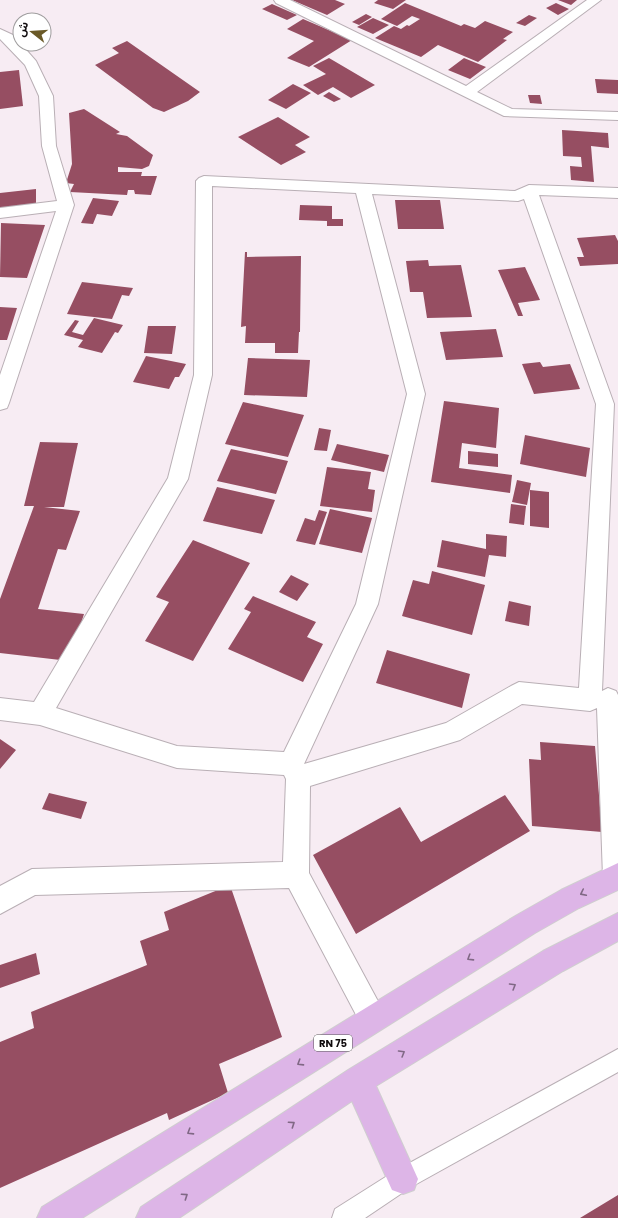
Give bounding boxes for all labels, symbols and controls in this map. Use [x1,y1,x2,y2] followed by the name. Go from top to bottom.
[12,12,52,52] north arrow
[13,20,32,39] text: ش
[580,888,587,896] one-way arrow
[467,953,474,961] one-way arrow
[509,983,516,990] one-way arrow
[314,1035,352,1051] road number: RN 75
[398,1051,405,1058] one-way arrow
[297,1058,304,1066] one-way arrow
[288,1122,295,1129] one-way arrow
[187,1127,194,1135] one-way arrow
[180,1194,187,1201] one-way arrow

